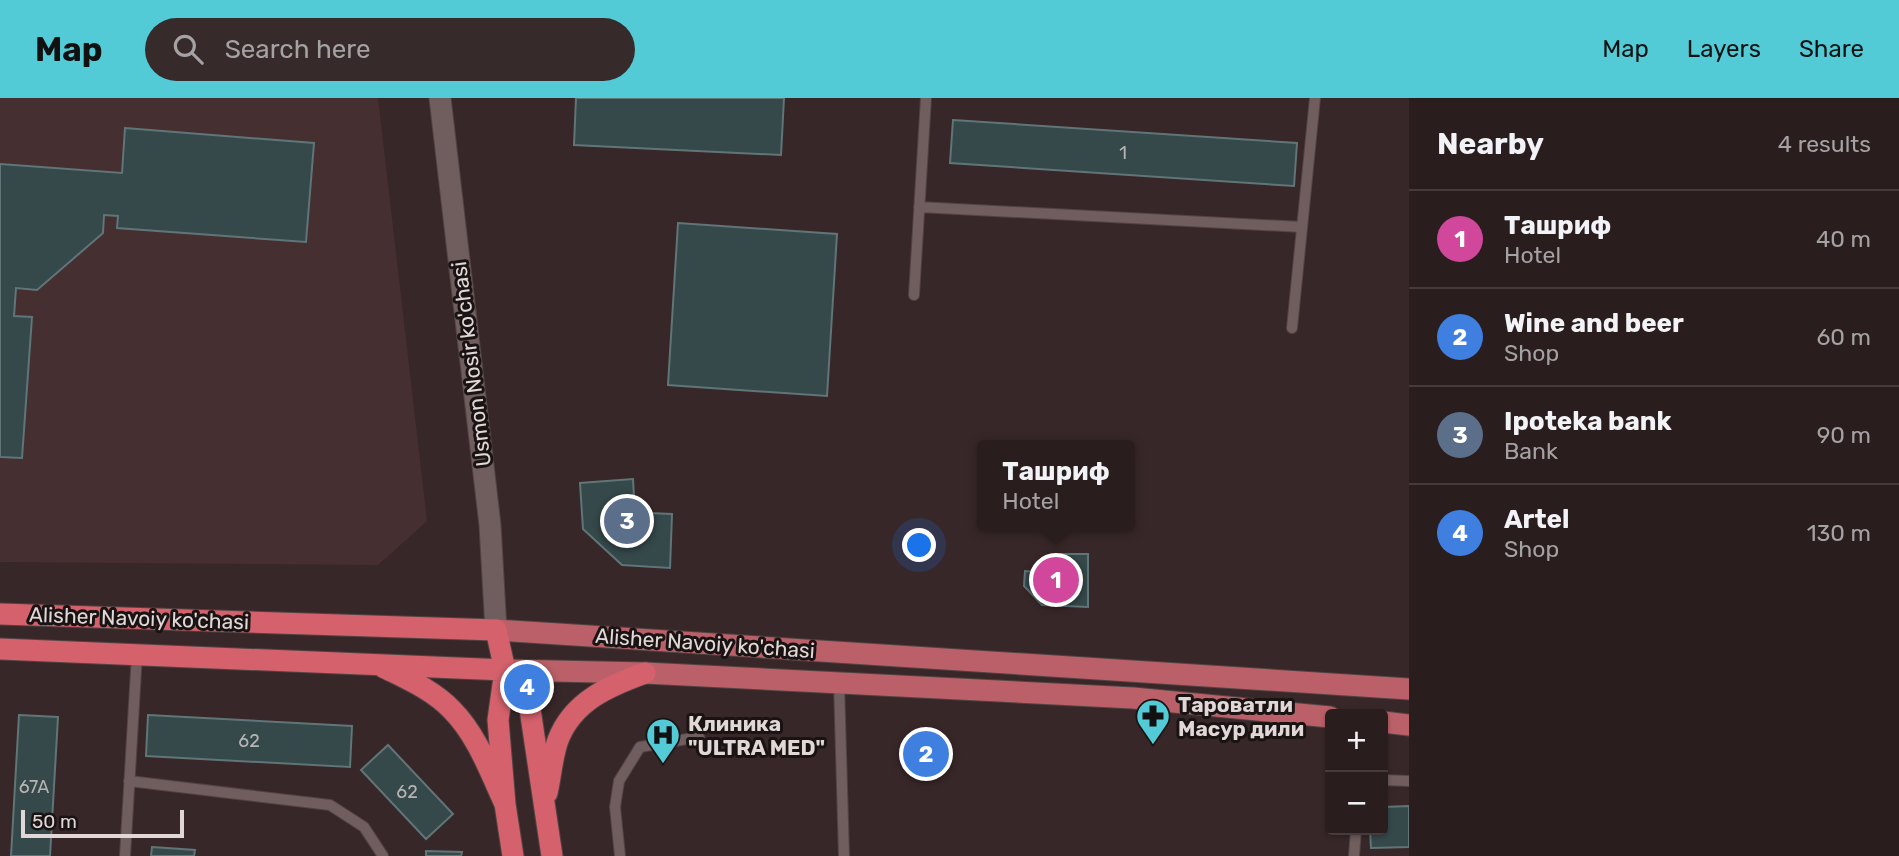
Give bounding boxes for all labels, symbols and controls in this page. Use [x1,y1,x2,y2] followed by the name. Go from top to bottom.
[145,18,635,81] search box
[35,30,103,69] text: Map
[169,30,207,68] icon: search
[225,34,370,65] text: Search here
[1602,35,1649,63] text: Map
[1687,35,1761,63] text: Layers
[1799,35,1864,63] text: Share
[1437,126,1544,162] text: Nearby
[1778,130,1871,158] text: 4 results
[1119,142,1127,164] house number: 1
[1504,210,1611,241] text: Ташриф
[1454,225,1466,253] text: 1
[1816,225,1871,253] text: 40 m
[1504,241,1561,269] text: Hotel
[446,260,496,468] street label: Usmon Nosir ko'chasi
[1504,308,1684,339] text: Wine and beer
[1453,323,1467,351] text: 2
[1816,323,1871,351] text: 60 m
[1504,339,1559,367] text: Shop
[1504,406,1672,437] text: Ipoteka bank
[1452,421,1468,449] text: 3
[1817,421,1871,449] text: 90 m
[1504,437,1558,465] text: Bank
[977,440,1135,531] popup
[1002,456,1110,487] text: Ташриф
[1002,487,1059,515] text: Hotel
[604,495,650,547] pin: 3
[1504,504,1569,535] text: Artel
[1452,519,1468,547] text: 4
[1807,519,1871,547] text: 130 m
[902,528,936,562] your location
[1504,535,1559,563] text: Shop
[1033,554,1079,606] pin: 1
[29,602,249,634] street label: Alisher Navoiy ko'chasi
[594,623,816,663] street label: Alisher Navoiy ko'chasi
[504,661,550,713] pin: 4
[1178,692,1304,741] place label: Тароватли Масур дили
[1134,697,1172,746] pharmacy icon: Тароватли Масур дили
[1325,709,1388,835] map controls
[1325,709,1388,772] button: +
[688,711,825,760] place label: Клиника "ULTRA MED"
[644,716,682,765] hospital icon: Клиника "ULTRA MED"
[903,728,949,780] pin: 2
[238,730,260,752] house number: 62
[1325,772,1388,835] button: −
[19,776,49,798] house number: 67A
[396,781,418,803] house number: 62
[21,807,184,839] scale bar
[32,810,77,833] text: 50 m

